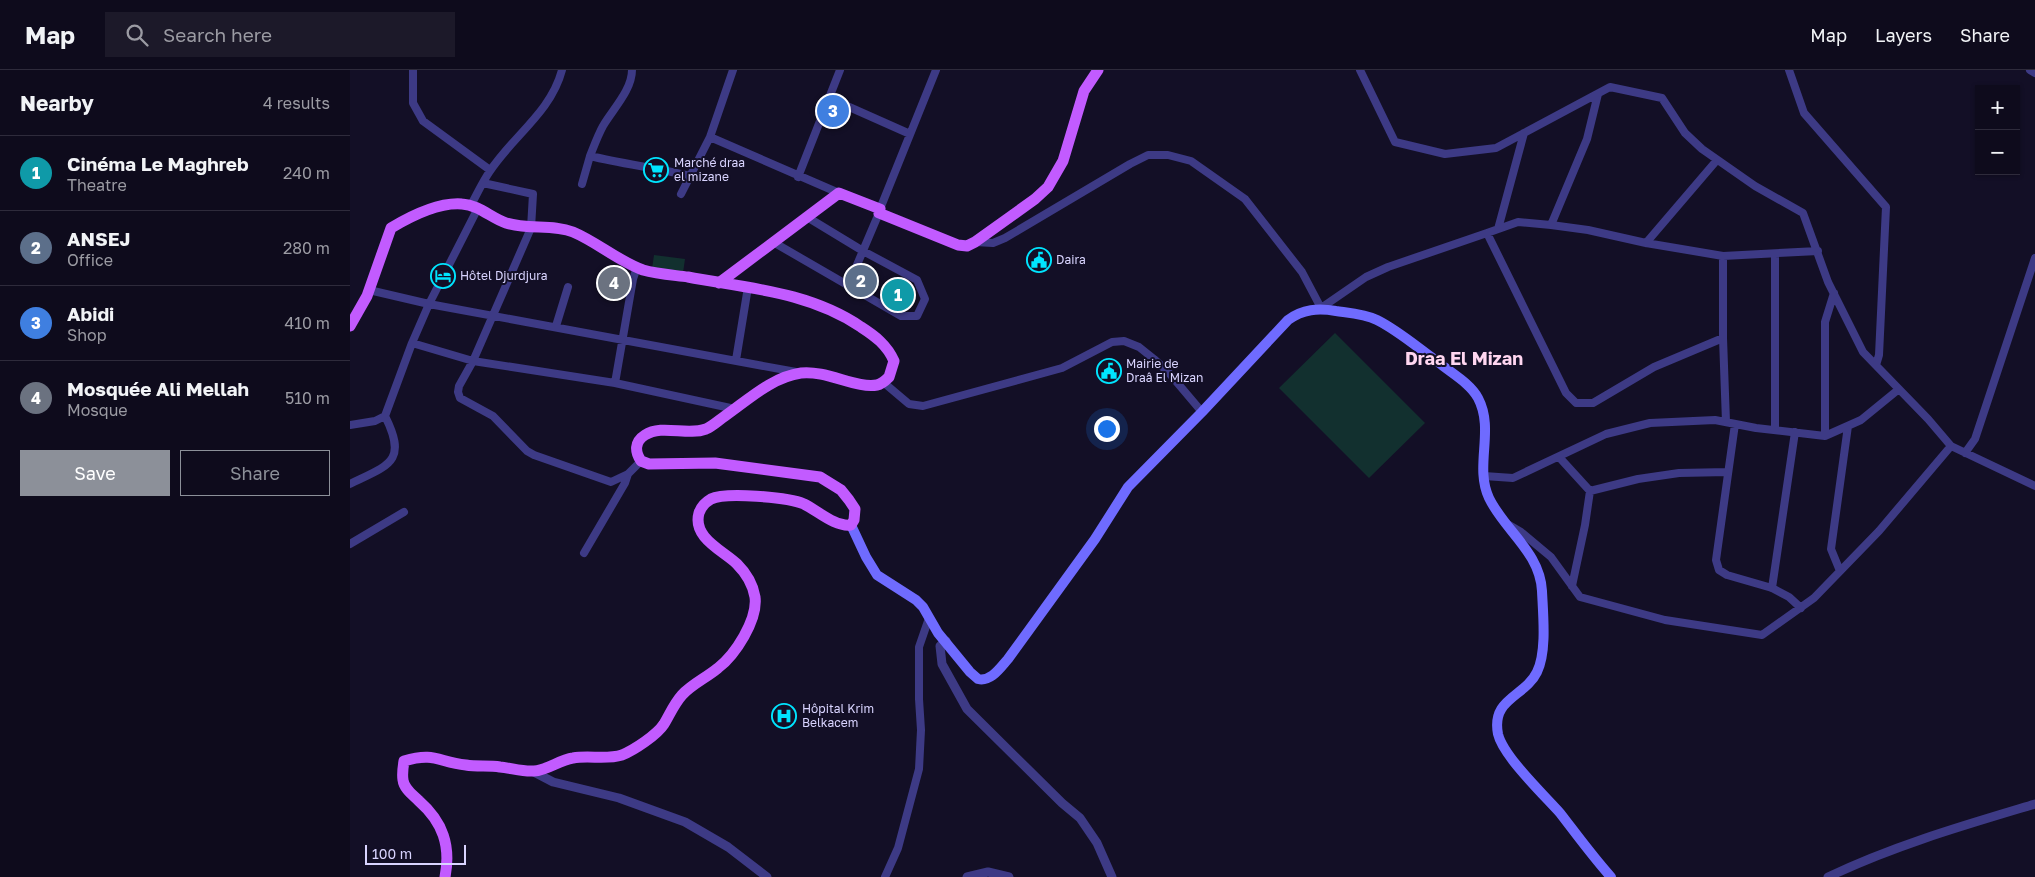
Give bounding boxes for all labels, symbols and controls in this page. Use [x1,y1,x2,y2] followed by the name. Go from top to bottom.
[105,12,455,57] search box
[25,20,75,49] text: Map
[123,21,151,49] icon: search
[163,23,272,46] text: Search here
[1810,24,1847,46] text: Map
[1875,24,1932,46] text: Layers
[1960,24,2010,46] text: Share
[1975,85,2020,175] map controls
[1975,85,2020,130] button: +
[20,90,94,116] text: Nearby
[817,92,849,130] pin: 3
[263,93,330,113] text: 4 results
[1975,130,2020,175] button: −
[67,152,249,175] text: Cinéma Le Maghreb
[674,155,745,184] place label: Marché draa el mizane
[643,157,669,183] supermarket icon: Marché draa el mizane
[32,163,40,183] text: 1
[283,163,330,183] text: 240 m
[67,175,127,195] text: Theatre
[67,227,130,250] text: ANSEJ
[31,238,41,258] text: 2
[283,238,330,258] text: 280 m
[1026,247,1052,273] public building icon: Daira
[67,250,113,270] text: Office
[1056,252,1086,267] place label: Daira
[845,262,877,300] pin: 2
[430,263,456,289] hotel icon: Hôtel Djurdjura
[598,264,630,302] pin: 4
[460,268,548,283] place label: Hôtel Djurdjura
[882,276,914,314] pin: 1
[67,302,114,325] text: Abidi
[31,313,41,333] text: 3
[284,313,330,333] text: 410 m
[67,325,107,345] text: Shop
[1405,347,1523,369] district label: Draa El Mizan
[1126,356,1204,385] place label: Mairie de Draâ El Mizan
[1096,358,1122,384] public building icon: Mairie de Draâ El Mizan
[67,377,249,400] text: Mosquée Ali Mellah
[31,388,41,408] text: 4
[285,388,330,408] text: 510 m
[67,400,128,420] text: Mosque
[1094,416,1120,442] your location
[20,450,170,496] button: Save
[180,450,330,496] button: Share
[802,701,874,730] place label: Hôpital Krim Belkacem
[771,703,797,729] hospital icon: Hôpital Krim Belkacem
[365,842,466,865] scale bar
[372,845,412,862] text: 100 m

